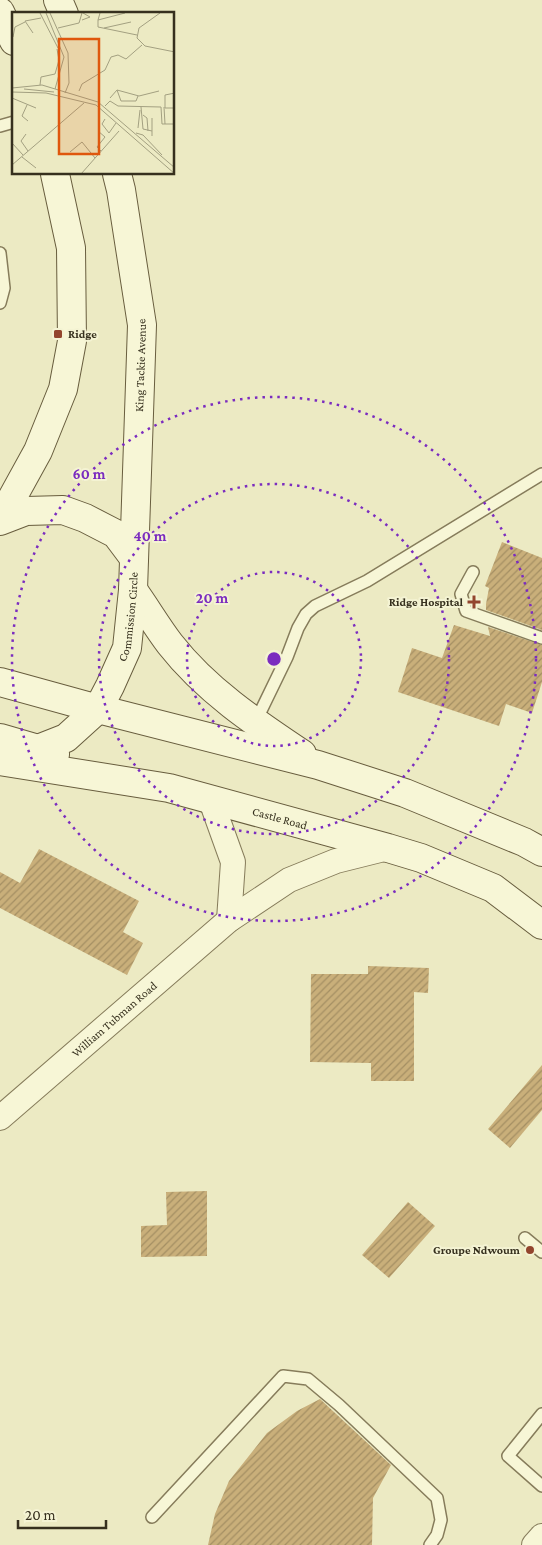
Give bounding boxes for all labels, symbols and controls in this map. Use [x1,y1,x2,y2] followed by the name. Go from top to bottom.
[12,12,175,175] inset map
[132,318,149,412] street label: King Tackie Avenue
[68,327,97,341] place label: Ridge
[52,328,64,340] marker: Ridge
[73,466,106,482] text: 60 m
[134,528,167,544] text: 40 m
[115,572,141,664] street label: Commission Circle
[196,590,228,606] text: 20 m
[389,595,463,609] place label: Ridge Hospital
[467,595,481,609] marker: Ridge Hospital
[265,650,283,668] centre of rings
[251,804,309,833] street label: Castle Road
[69,978,160,1060] street label: William Tubman Road
[433,1243,521,1257] place label: Groupe Ndwoum
[524,1244,536,1256] marker: Groupe Ndwoum
[18,1498,105,1530] scale bar
[25,1507,56,1523] text: 20 m

